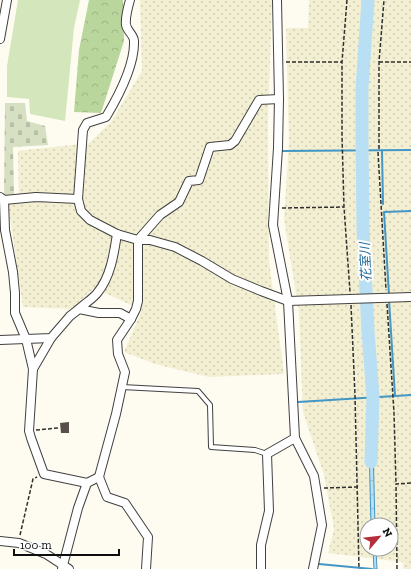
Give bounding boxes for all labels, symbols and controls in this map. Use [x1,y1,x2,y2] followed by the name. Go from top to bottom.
[357,240,374,282] water label: 花室川
[359,517,399,557] north arrow
[380,526,395,540] text: N
[14,531,119,557] scale bar
[20,538,52,552] text: 100 m

